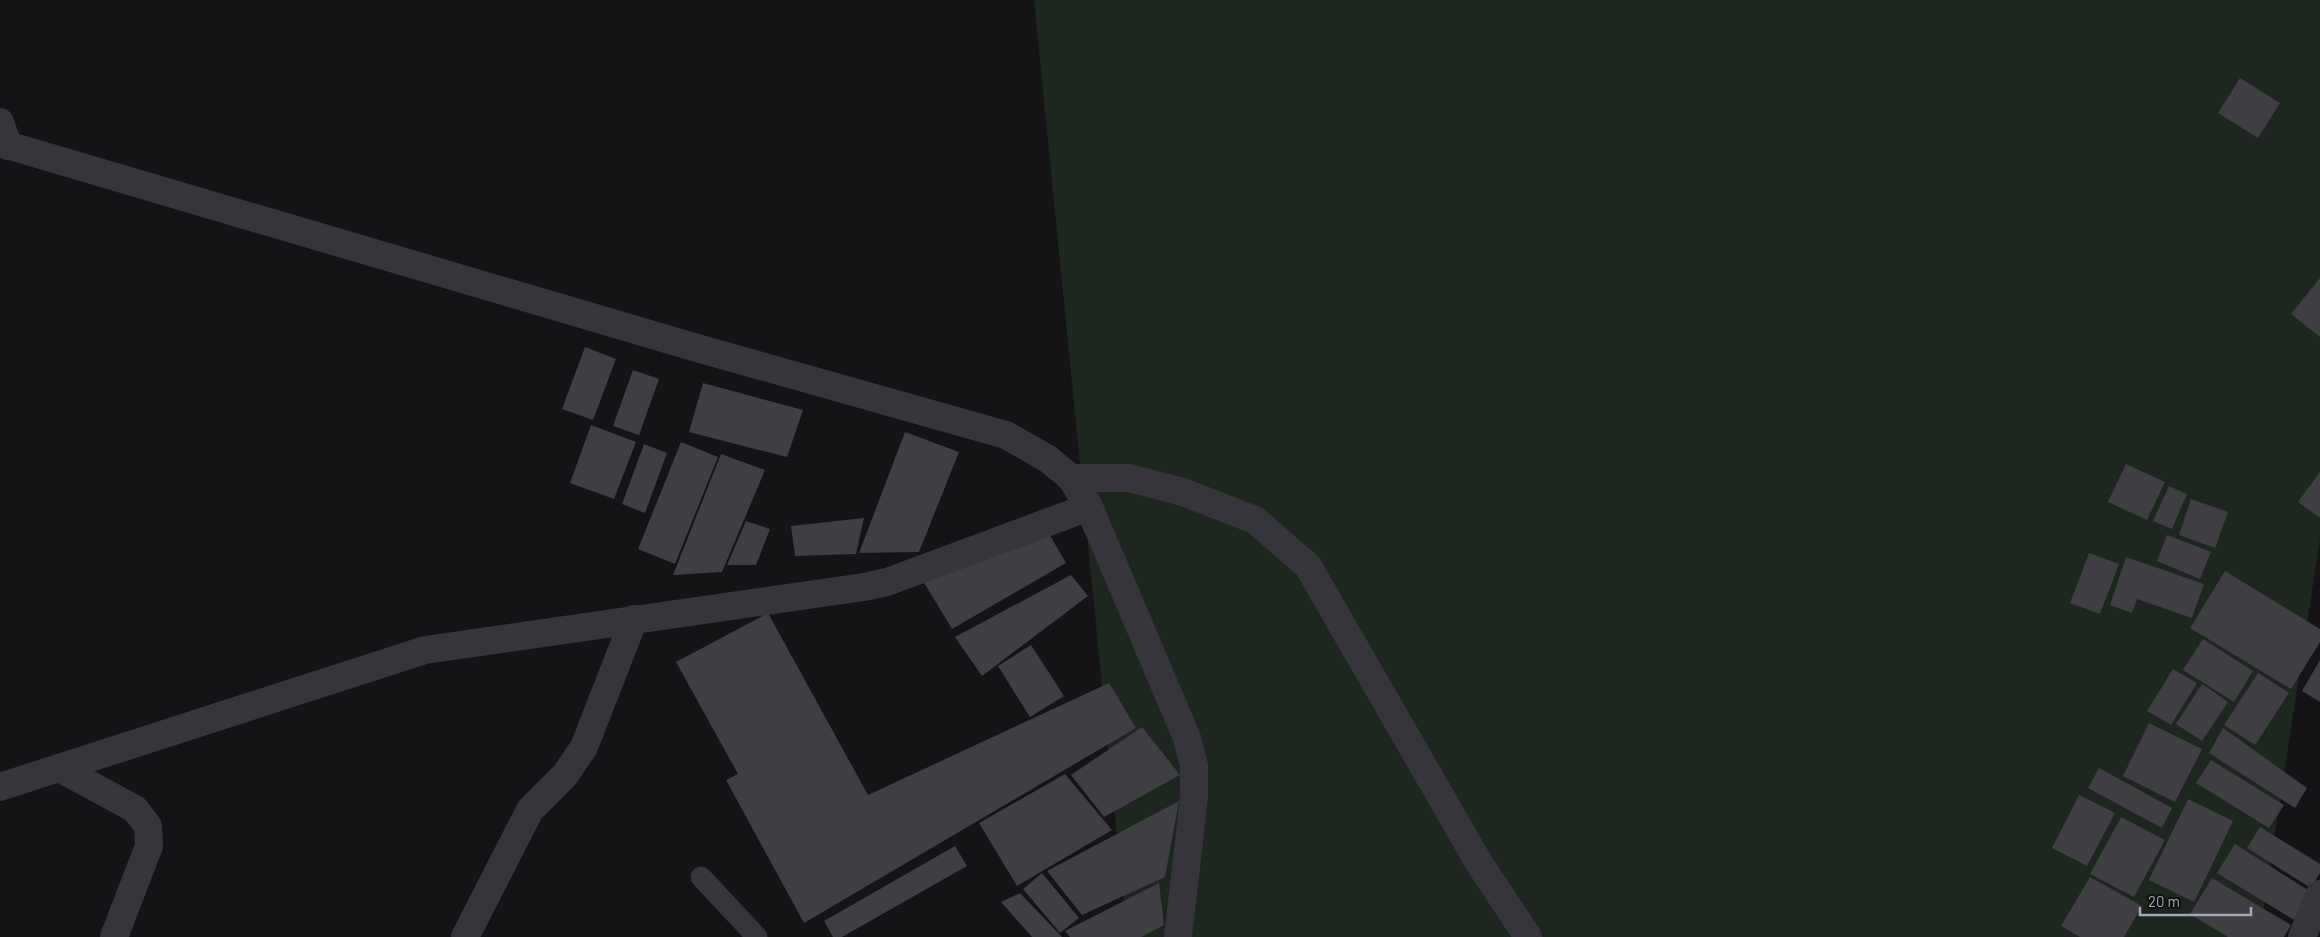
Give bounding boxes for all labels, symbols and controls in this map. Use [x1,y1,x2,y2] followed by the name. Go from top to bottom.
[2140,884,2251,916] scale bar
[2148,892,2180,910] text: 20 m

